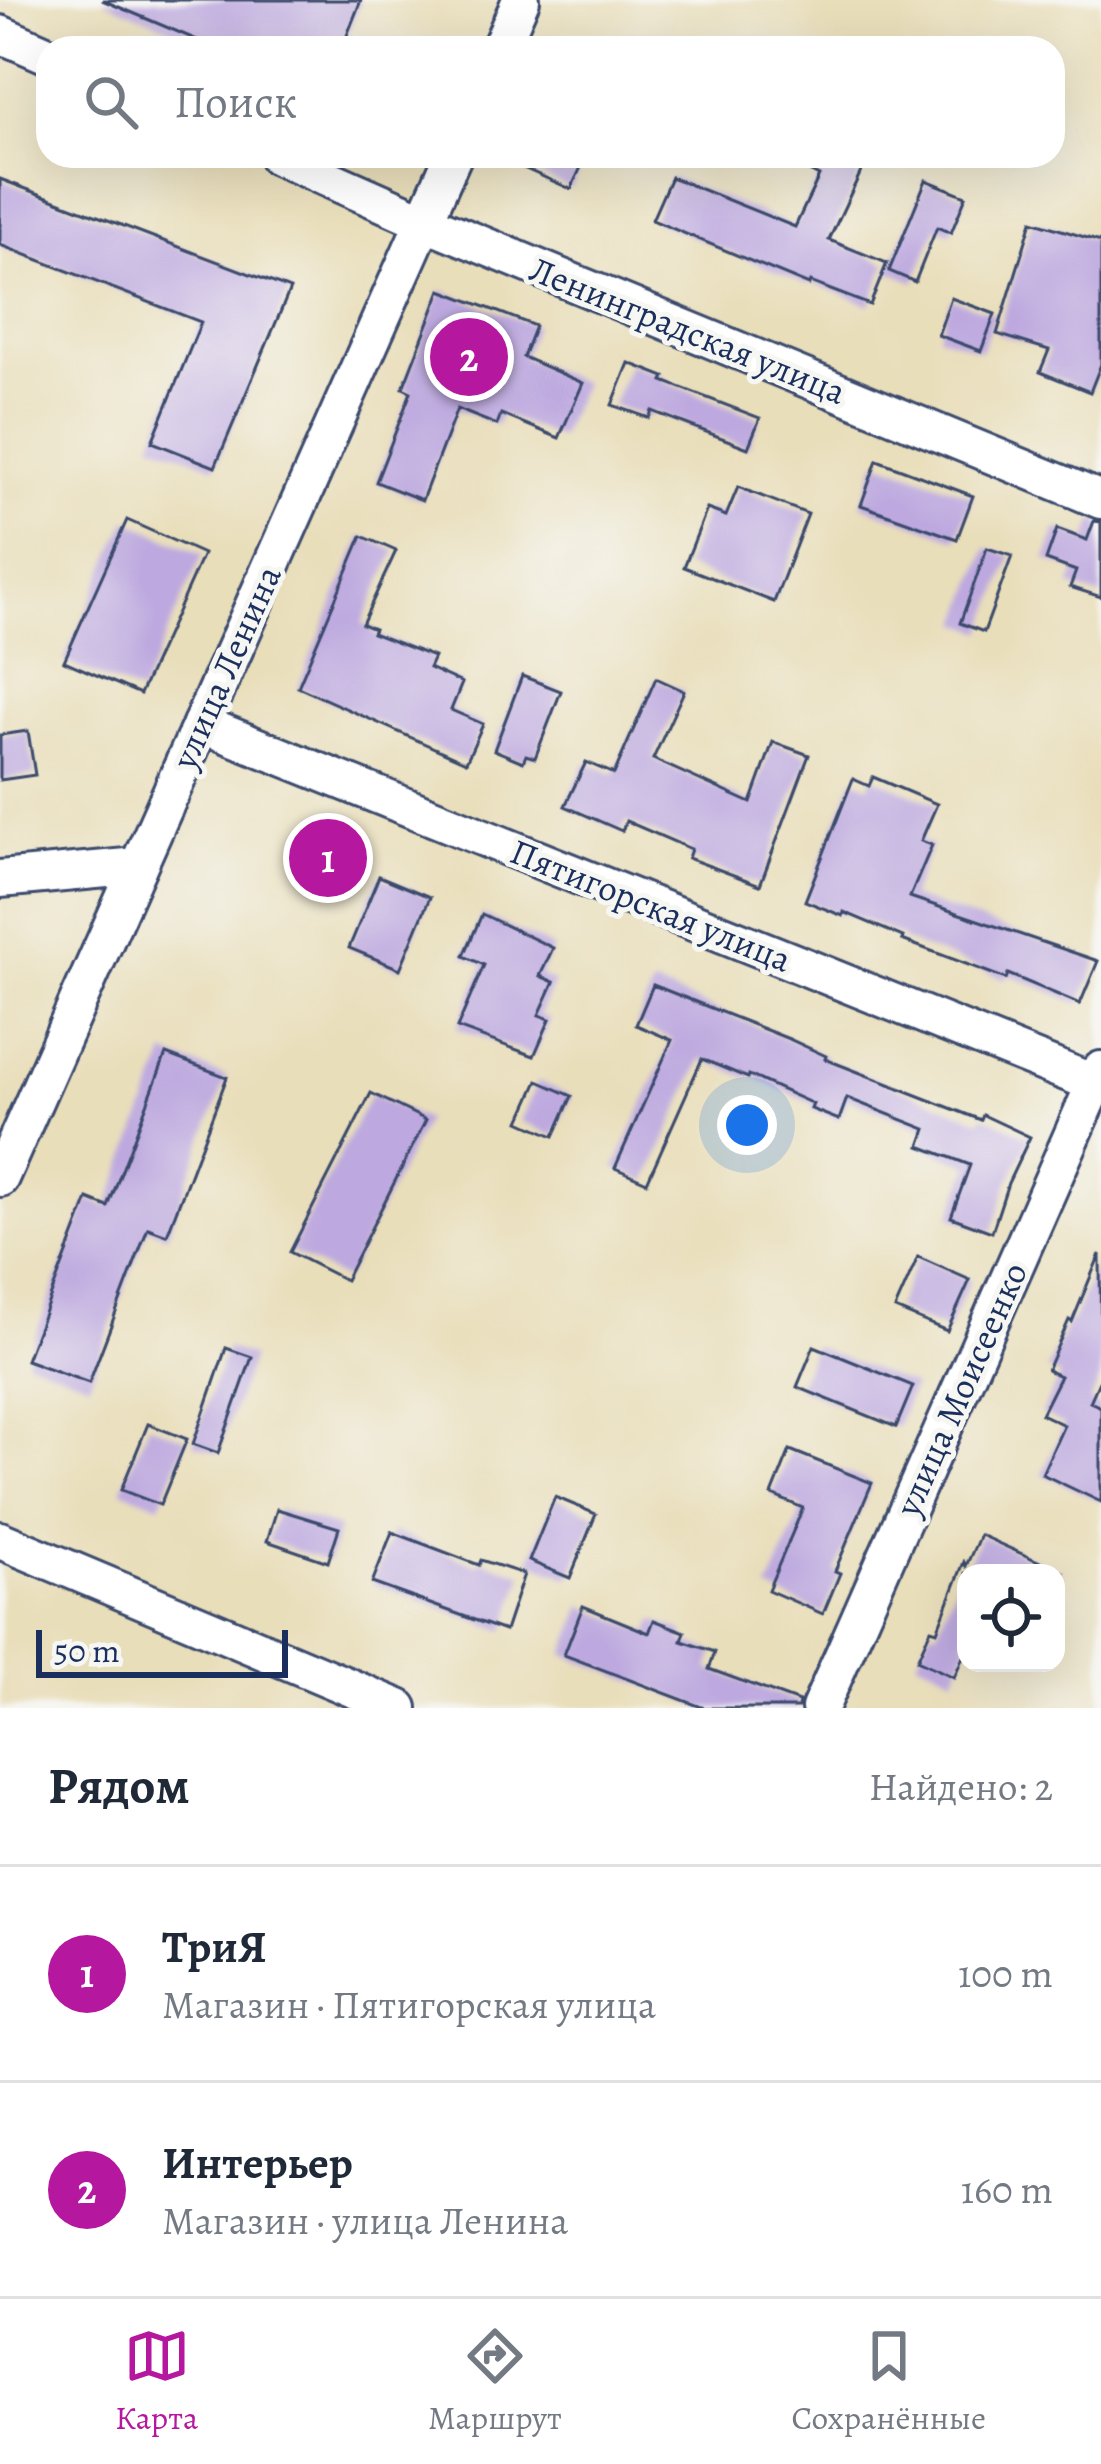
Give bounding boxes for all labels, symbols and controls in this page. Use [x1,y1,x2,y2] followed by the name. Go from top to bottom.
[36,36,1065,168] search box
[78,69,144,135] icon: search
[174,71,297,133] text: Поиск
[523,244,854,416] street label: Ленинградская улица
[430,312,508,402] pin: 2
[159,557,293,777] street label: улица Ленина
[289,813,367,903] pin: 1
[503,826,799,984] street label: Пятигорская улица
[717,1095,777,1155] your location
[883,1254,1039,1525] street label: улица Моисеенко
[957,1564,1065,1672] map controls
[957,1564,1065,1672] button: locate
[36,1624,288,1677] scale bar
[54,1628,120,1673] text: 50 m
[48,1751,190,1821] text: Рядом
[869,1760,1053,1813] text: Найдено: 2
[162,1916,267,1978] text: ТриЯ
[80,1947,94,2000] text: 1
[958,1947,1053,2000] text: 100 m
[162,1978,656,2031] text: Магазин · Пятигорская улица
[162,2132,353,2194] text: Интерьер
[78,2163,96,2216] text: 2
[961,2163,1053,2216] text: 160 m
[162,2194,568,2247] text: Магазин · улица Ленина
[115,2323,198,2440] tab: Карта
[428,2323,562,2440] tab: Маршрут
[791,2323,986,2440] tab: Сохранённые

